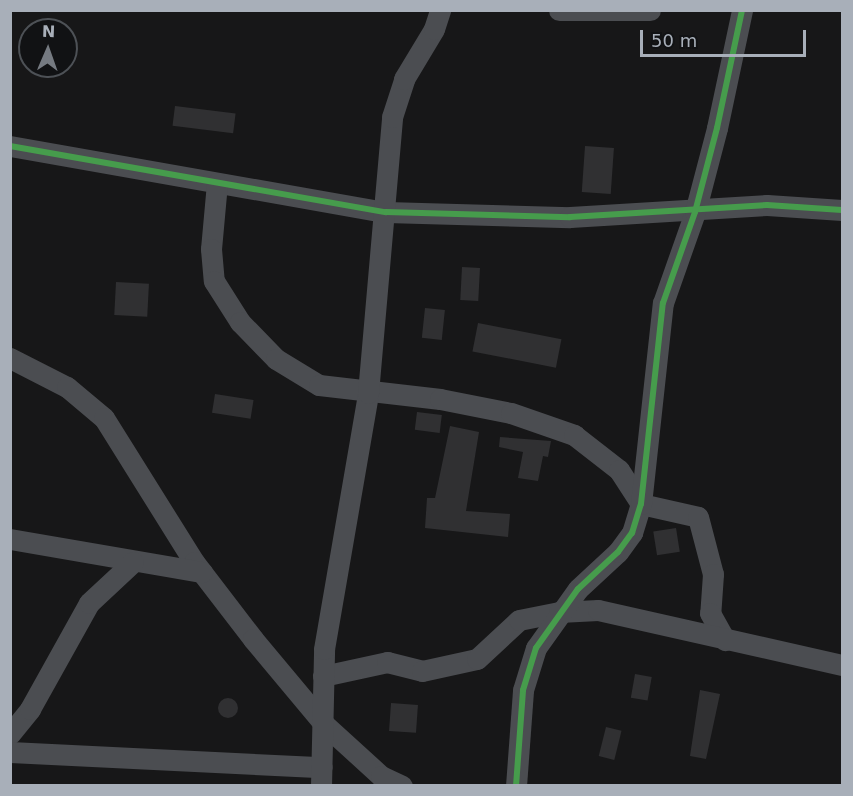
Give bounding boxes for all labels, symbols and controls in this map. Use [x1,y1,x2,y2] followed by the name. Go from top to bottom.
[18,18,78,78] north arrow
[643,18,810,56] scale bar
[42,22,56,41] text: N
[651,30,697,51] text: 50 m

